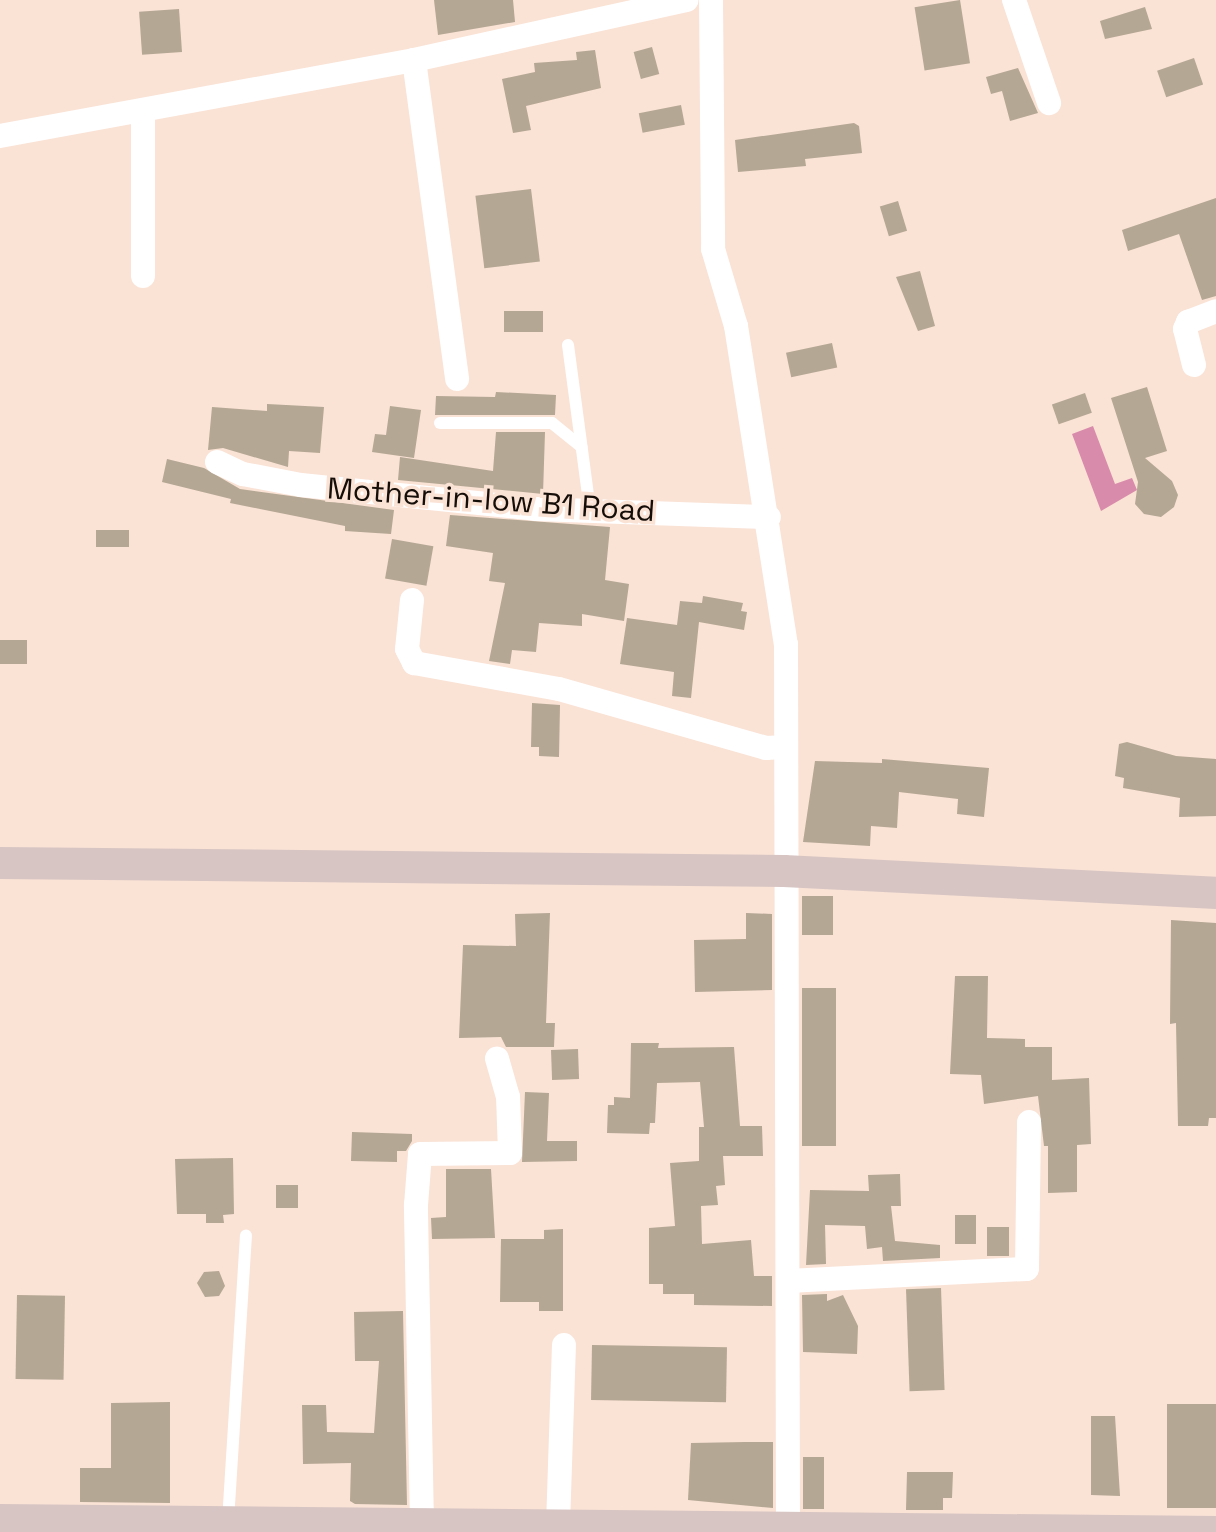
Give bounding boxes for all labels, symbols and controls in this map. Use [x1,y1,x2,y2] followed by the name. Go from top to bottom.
[326,471,656,529] street label: Mother-in-low B1 Road

